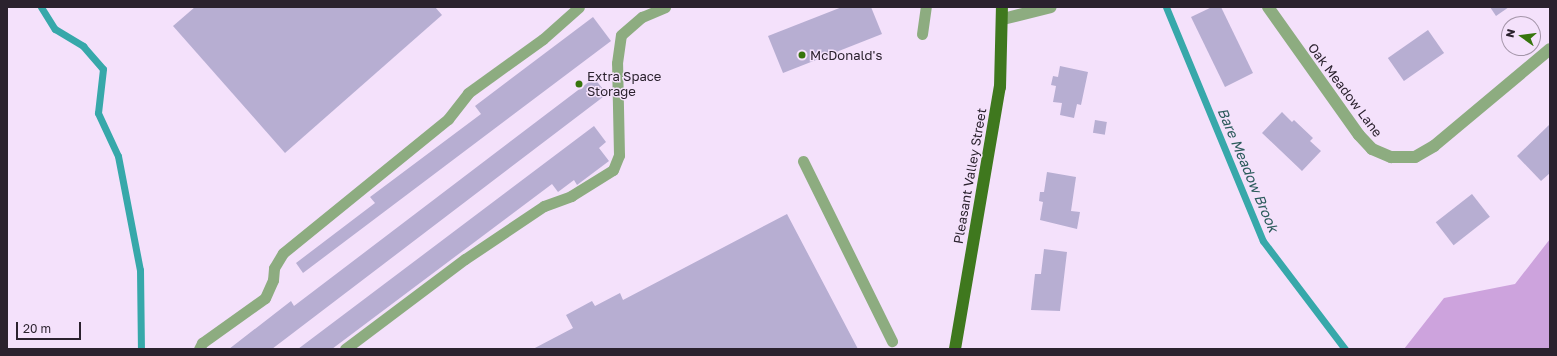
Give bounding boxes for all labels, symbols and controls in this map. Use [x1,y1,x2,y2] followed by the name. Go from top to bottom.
[1501,16,1541,56] north arrow
[1503,28,1517,39] text: N
[1305,40,1385,140] street label: Oak Meadow Lane
[810,47,882,63] place label: McDonald's
[797,50,807,60] marker: McDonald's
[587,69,661,100] place label: Extra Space Storage
[574,79,584,89] marker: Extra Space Storage
[1214,105,1282,235] water label: Bare Meadow Brook
[950,107,990,245] street label: Pleasant Valley Street
[18,314,83,340] scale bar
[23,321,51,336] text: 20 m

